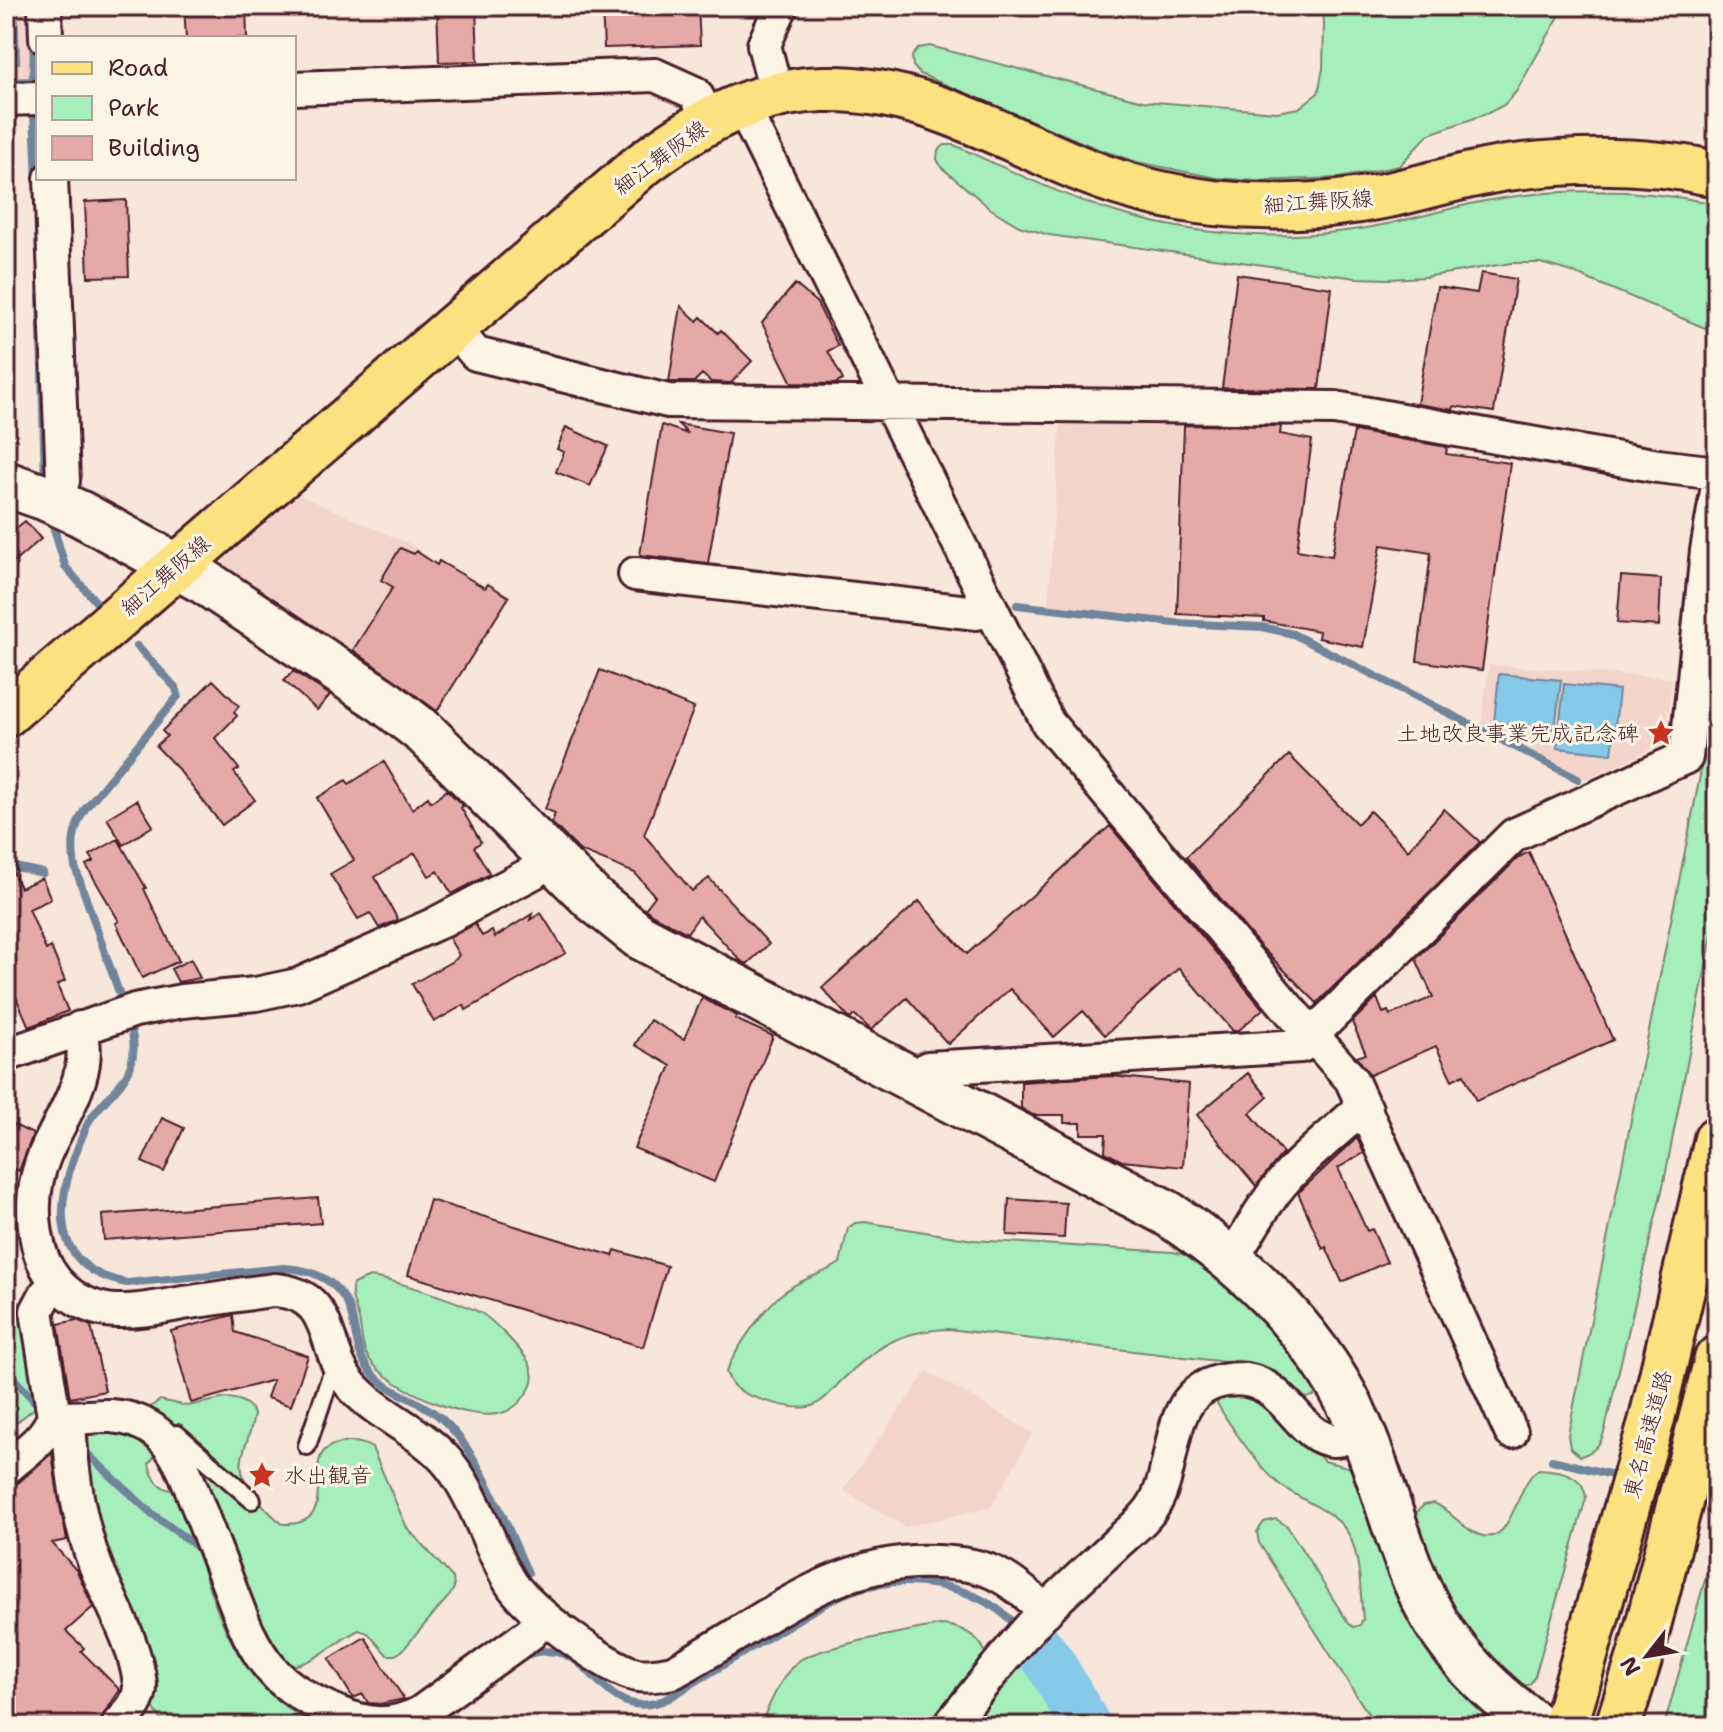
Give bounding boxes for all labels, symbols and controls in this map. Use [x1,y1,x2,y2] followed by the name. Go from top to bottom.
[36,36,296,180] legend
[108,52,168,84] text: Road
[108,92,160,124] text: Park
[607,113,713,201] street label: 細江舞阪線
[108,132,200,164] text: Building
[1262,183,1374,220] street label: 細江舞阪線
[114,528,216,622] street label: 細江舞阪線
[1646,718,1676,748] place icon: 土地改良事業完成記念碑
[1397,719,1639,748] place label: 土地改良事業完成記念碑
[1616,1367,1679,1502] street label: 東名高速道路
[247,1460,277,1490] place icon: 水出観音
[284,1461,372,1490] place label: 水出観音
[1607,1616,1687,1696] north arrow
[1613,1651,1647,1681] text: N

